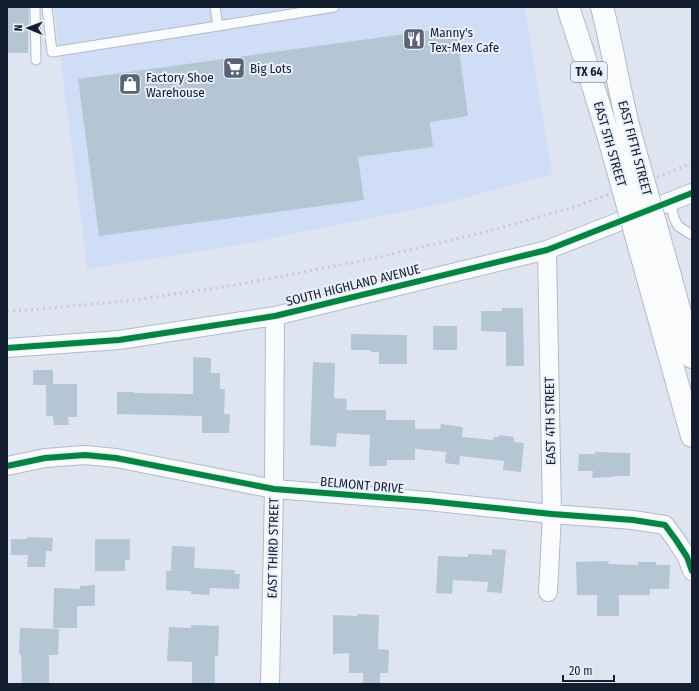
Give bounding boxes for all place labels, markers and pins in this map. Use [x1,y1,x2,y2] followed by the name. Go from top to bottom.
[430,25,499,55] place label: Manny's Tex-Mex Cafe
[401,26,427,52] restaurant icon: Manny's Tex-Mex Cafe
[221,55,247,81] supermarket icon: Big Lots
[250,61,292,76] place label: Big Lots
[146,70,214,100] place label: Factory Shoe Warehouse
[117,71,143,97] shop icon: Factory Shoe Warehouse

